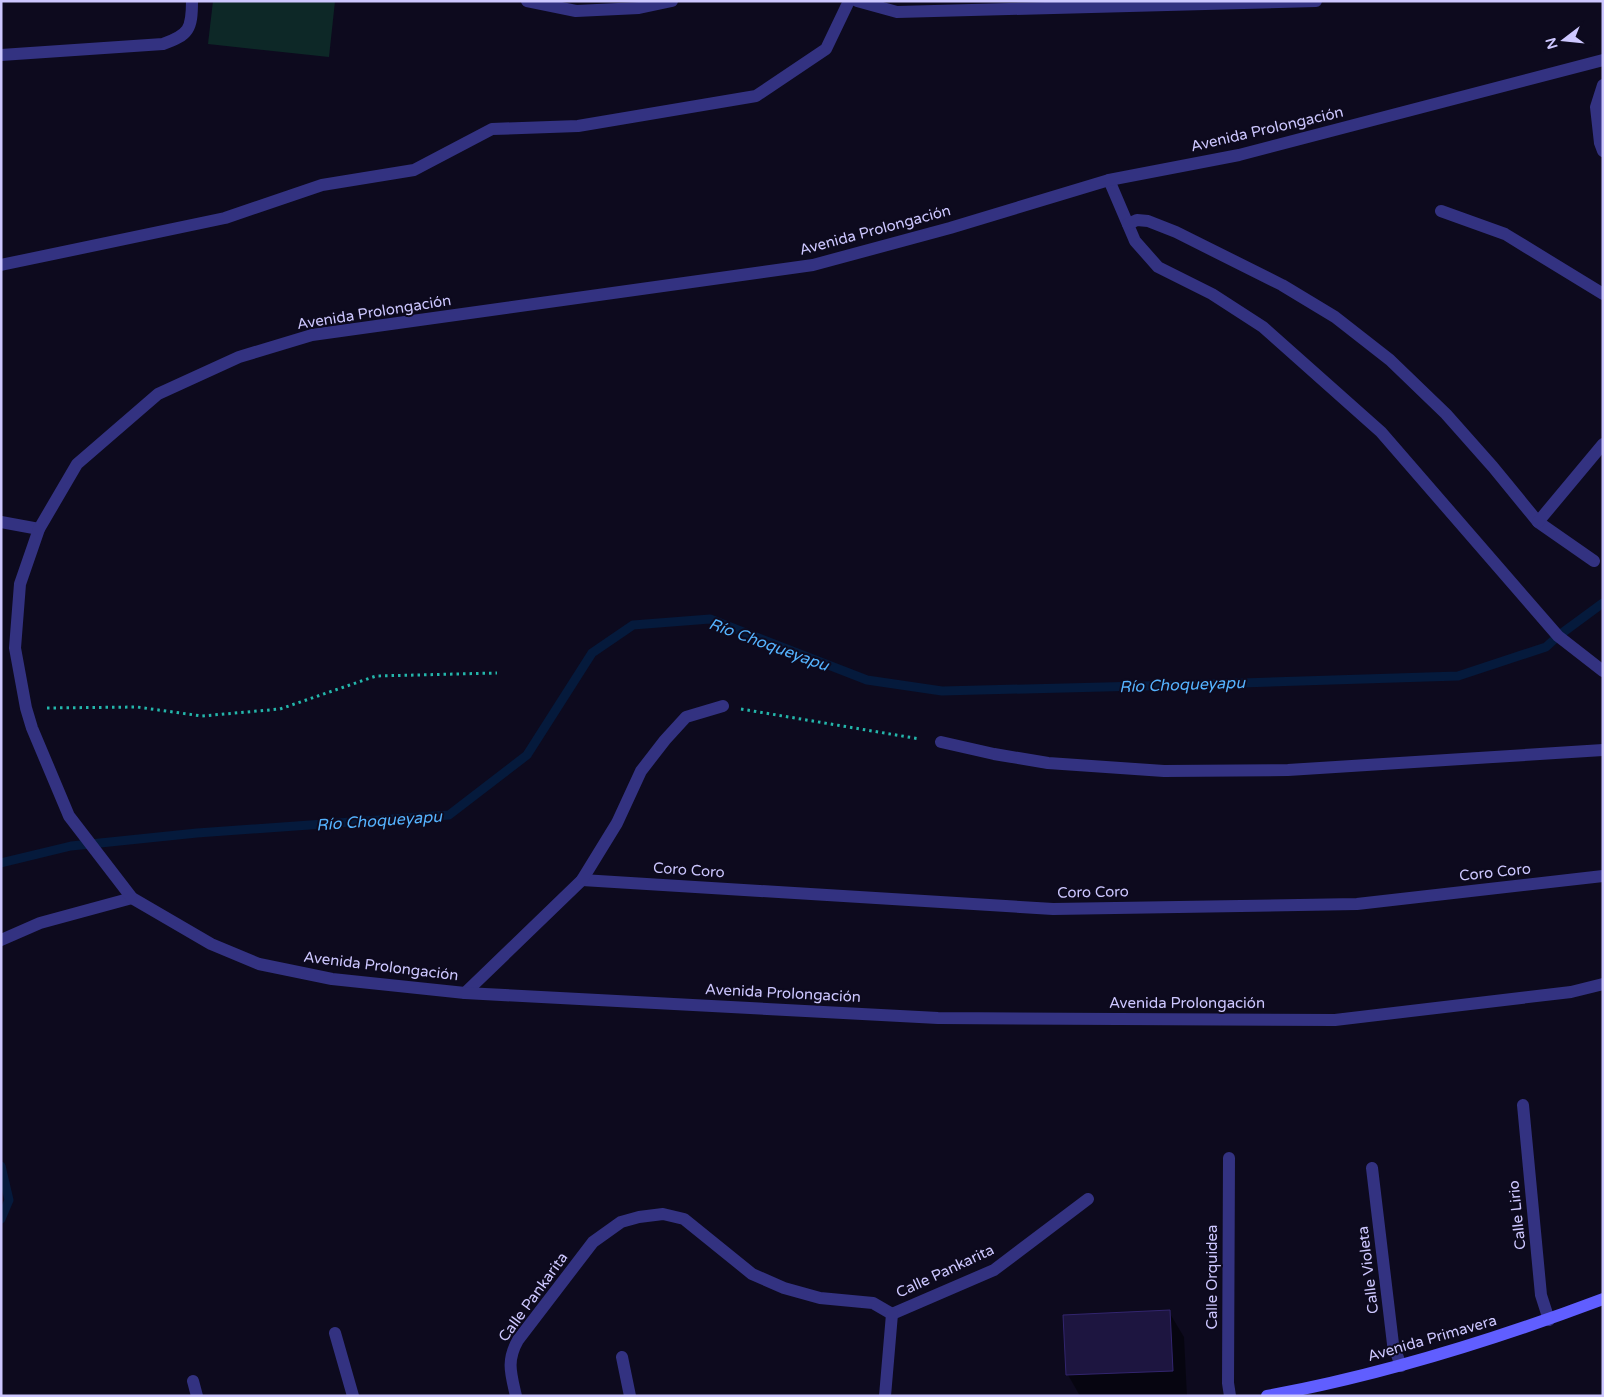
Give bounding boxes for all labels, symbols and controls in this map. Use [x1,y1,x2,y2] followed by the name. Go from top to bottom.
[1539,15,1589,65] north arrow
[1542,36,1562,51] text: N
[1189,103,1345,155] street label: Avenida Prolongación
[797,201,953,259] street label: Avenida Prolongación
[295,291,453,333] street label: Avenida Prolongación
[706,614,832,676] water label: Río Choqueyapu
[1119,673,1247,697] water label: Río Choqueyapu
[316,807,444,835] water label: Río Choqueyapu
[653,859,725,881] street label: Coro Coro
[1458,859,1532,885] street label: Coro Coro
[1057,882,1129,902] street label: Coro Coro
[302,948,460,984] street label: Avenida Prolongación
[705,980,861,1006] street label: Avenida Prolongación
[1109,994,1265,1012] street label: Avenida Prolongación
[1504,1179,1530,1251] street label: Calle Lirio
[1203,1224,1221,1330] street label: Calle Orquidea
[1354,1225,1382,1315] street label: Calle Violeta
[893,1240,997,1302] street label: Calle Pankarita
[495,1249,571,1345] street label: Calle Pankarita
[1365,1311,1499,1365] street label: Avenida Primavera

